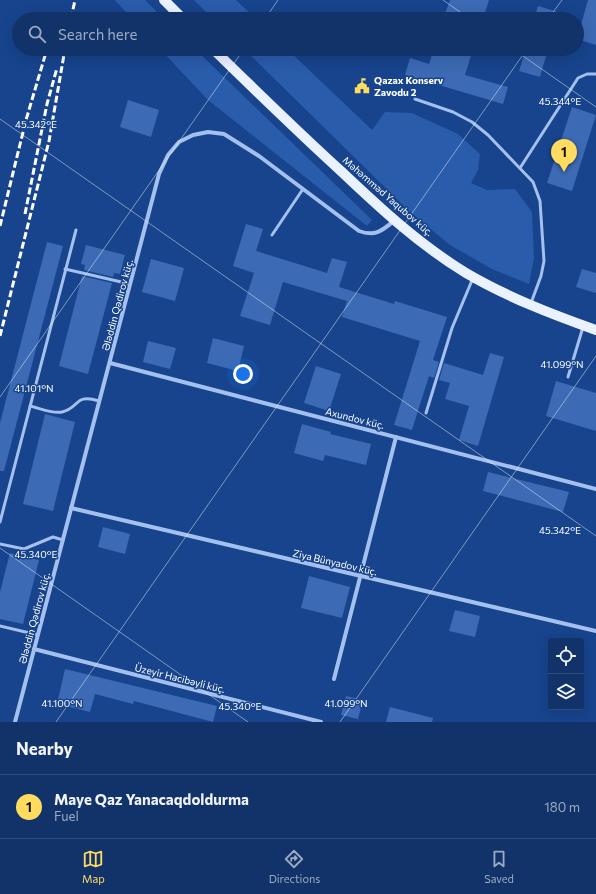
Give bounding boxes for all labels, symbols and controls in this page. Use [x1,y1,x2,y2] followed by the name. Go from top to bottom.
[12,12,584,56] search box
[26,23,48,45] icon: search
[58,25,137,43] text: Search here
[374,74,444,98] place label: Qazax Konserv Zavodu 2
[353,77,371,95] public building icon: Qazax Konserv Zavodu 2
[539,95,581,107] text: 45.344°E
[15,118,57,130] text: 45.342°E
[551,139,577,172] pin: 1
[341,154,435,238] street label: Məhəmməd Yaqubov küç.
[99,258,135,352] street label: Ələddin Qədirov küç.
[540,358,584,370] text: 41.099°N
[233,364,253,384] your location
[15,382,53,394] text: 41.101°N
[324,405,386,431] street label: Axundov küç.
[539,524,581,536] text: 45.342°E
[292,546,378,578] street label: Ziya Bünyadov küç.
[15,548,57,560] text: 45.340°E
[16,571,52,665] street label: Ələddin Qədirov küç.
[548,638,584,710] map controls
[548,638,584,674] button: locate
[134,661,226,695] street label: Üzeyir Hacibəyli küç.
[548,674,584,710] button: layers
[41,697,83,709] text: 41.100°N
[324,697,368,709] text: 41.099°N
[219,700,261,712] text: 45.340°E
[16,738,73,759] text: Nearby
[54,790,249,808] text: Maye Qaz Yanacaqdoldurma
[26,799,32,815] text: 1
[544,799,580,815] text: 180 m
[54,808,79,824] text: Fuel
[82,848,105,885] tab: Map
[269,848,320,885] tab: Directions
[484,848,514,885] tab: Saved

